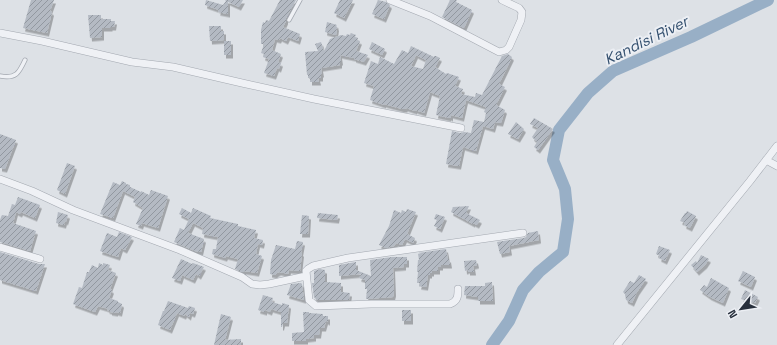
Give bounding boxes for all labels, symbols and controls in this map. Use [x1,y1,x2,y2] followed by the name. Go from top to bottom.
[601,11,692,69] water label: Kandisi River
[721,289,761,329] north arrow
[724,307,740,321] text: N

